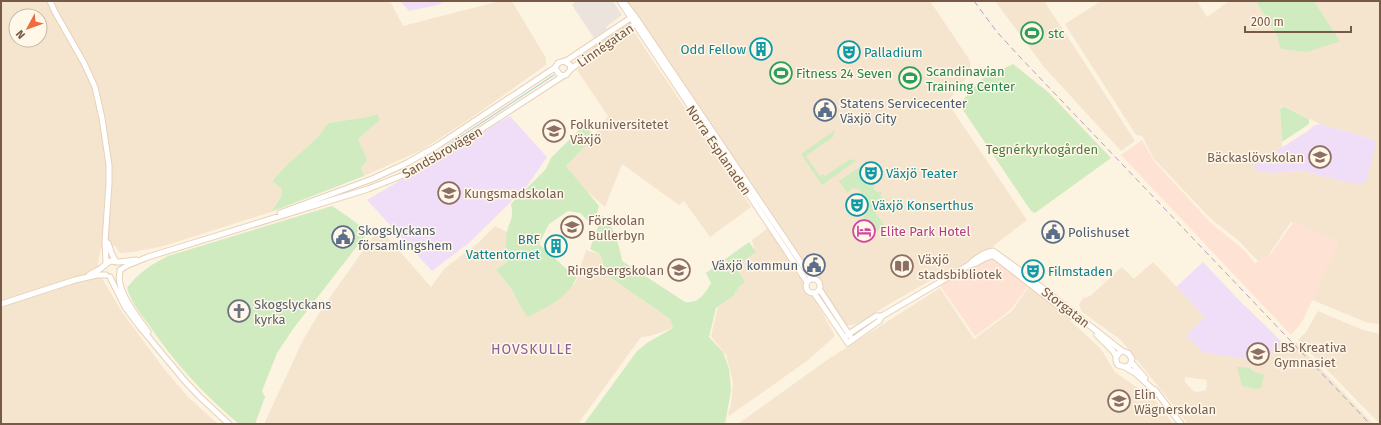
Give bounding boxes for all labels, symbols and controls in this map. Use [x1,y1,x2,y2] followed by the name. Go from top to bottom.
[8,8,48,48] north arrow
[1245,8,1351,34] scale bar
[1251,15,1284,29] text: 200 m
[1019,20,1045,46] sports icon: stc
[574,21,636,70] street label: Linnégatan
[1048,26,1065,41] place label: stc
[14,27,28,41] text: N
[748,36,774,62] building icon: Odd Fellow
[836,39,862,65] theatre icon: Palladium
[681,42,747,57] place label: Odd Fellow
[864,45,923,60] place label: Palladium
[768,60,794,86] sports icon: Fitness 24 Seven
[926,64,1015,94] place label: Scandinavian Training Center
[897,65,923,91] sports icon: Scandinavian Training Center
[796,66,892,81] place label: Fitness 24 Seven
[840,96,967,126] place label: Statens Servicecenter Växjö City
[812,97,838,123] public building icon: Statens Servicecenter Växjö City
[683,102,754,198] street label: Norra Esplanaden
[570,117,669,147] place label: Folkuniversitetet Växjö
[541,118,567,144] school or university icon: Folkuniversitetet Växjö
[400,123,485,181] street label: Sandsbrovägen
[986,142,1098,157] park label: Tegnérkyrkogården
[1307,144,1333,170] school or university icon: Bäckaslövskolan
[1207,150,1304,165] place label: Bäckaslövskolan
[858,160,884,186] theatre icon: Växjö Teater
[886,166,957,181] place label: Växjö Teater
[436,180,462,206] school or university icon: Kungsmadskolan
[464,186,564,201] place label: Kungsmadskolan
[844,192,870,218] theatre icon: Växjö Konserthus
[872,198,974,213] place label: Växjö Konserthus
[588,213,645,243] place label: Förskolan Bullerbyn
[559,214,585,240] school or university icon: Förskolan Bullerbyn
[851,218,877,244] hotel icon: Elite Park Hotel
[1040,219,1066,245] public building icon: Polishuset
[358,223,452,253] place label: Skogslyckans församlingshem
[330,224,356,250] public building icon: Skogslyckans församlingshem
[880,224,970,239] place label: Elite Park Hotel
[1068,225,1130,240] place label: Polishuset
[466,232,541,262] place label: BRF Vattentornet
[543,233,569,259] building icon: BRF Vattentornet
[801,252,827,278] public building icon: Växjö kommun
[918,252,1002,282] place label: Växjö stadsbibliotek
[889,253,915,279] library icon: Växjö stadsbibliotek
[666,257,692,283] school or university icon: Ringsbergskolan
[712,258,798,273] place label: Växjö kommun
[1020,258,1046,284] theatre icon: Filmstaden
[567,263,664,278] place label: Ringsbergskolan
[1048,264,1113,279] place label: Filmstaden
[1039,284,1093,331] street label: Storgatan
[254,297,331,327] place label: Skogslyckans kyrka
[226,298,252,324] church icon: Skogslyckans kyrka
[1274,340,1347,370] place label: LBS Kreativa Gymnasiet
[491,341,573,358] district label: HOVSKULLE
[1245,341,1271,367] school or university icon: LBS Kreativa Gymnasiet
[1134,387,1216,417] place label: Elin Wägnerskolan
[1106,388,1132,414] school or university icon: Elin Wägnerskolan

